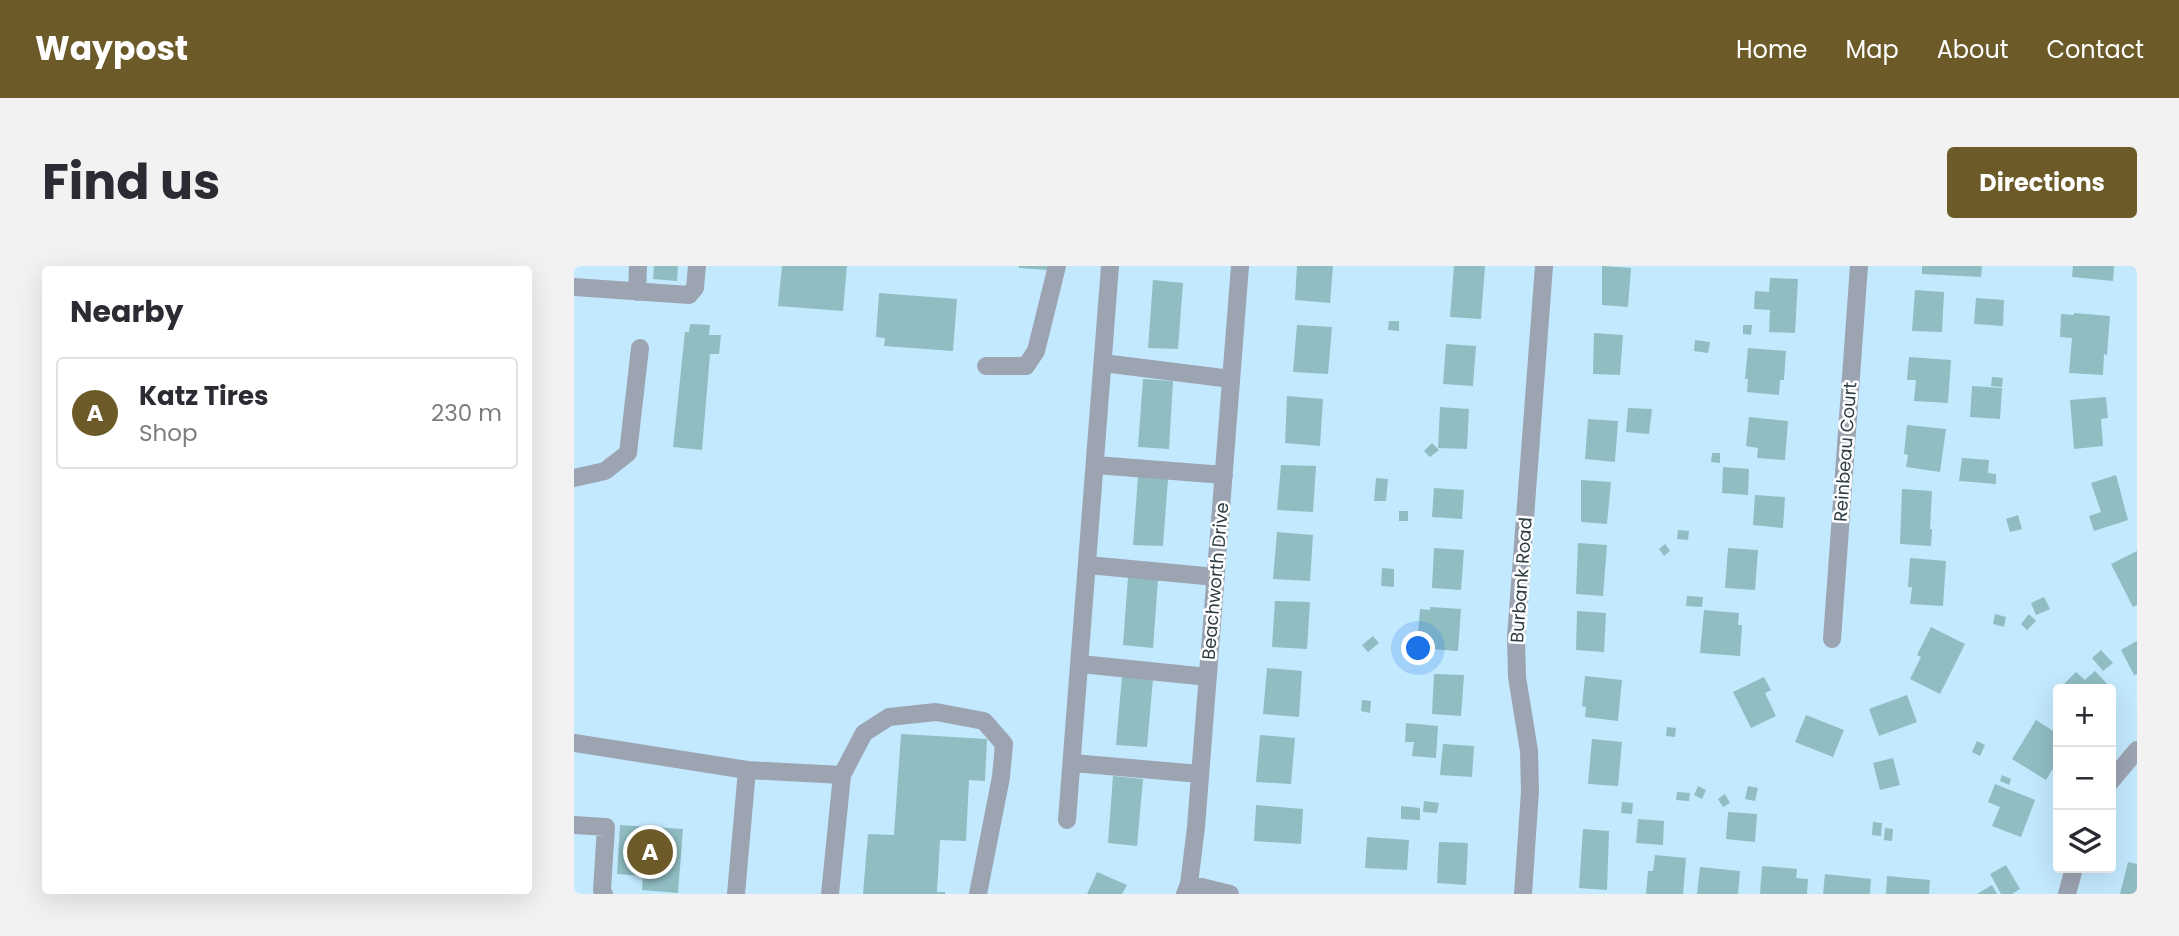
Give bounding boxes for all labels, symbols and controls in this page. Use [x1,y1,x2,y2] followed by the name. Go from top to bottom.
[35,25,188,72] text: Waypost
[1736,33,1808,66] text: Home
[1846,33,1899,66] text: Map
[1937,33,2008,66] text: About
[2046,33,2144,66] text: Contact
[1947,147,2137,218] button: Directions
[42,148,220,216] text: Find us
[70,290,184,333] text: Nearby
[139,378,268,414] text: Katz Tires
[1828,381,1862,523] street label: Reinbeau Court
[87,397,103,429] text: A
[431,397,502,429] text: 230 m
[139,417,198,449] text: Shop
[1196,501,1234,661] street label: Beachworth Drive
[1504,516,1538,644] street label: Burbank Road
[1401,631,1435,665] your location
[2053,684,2116,873] map controls
[2053,684,2116,747] button: +
[2053,747,2116,810] button: −
[2053,810,2116,873] button: layers
[627,826,673,878] pin: A

